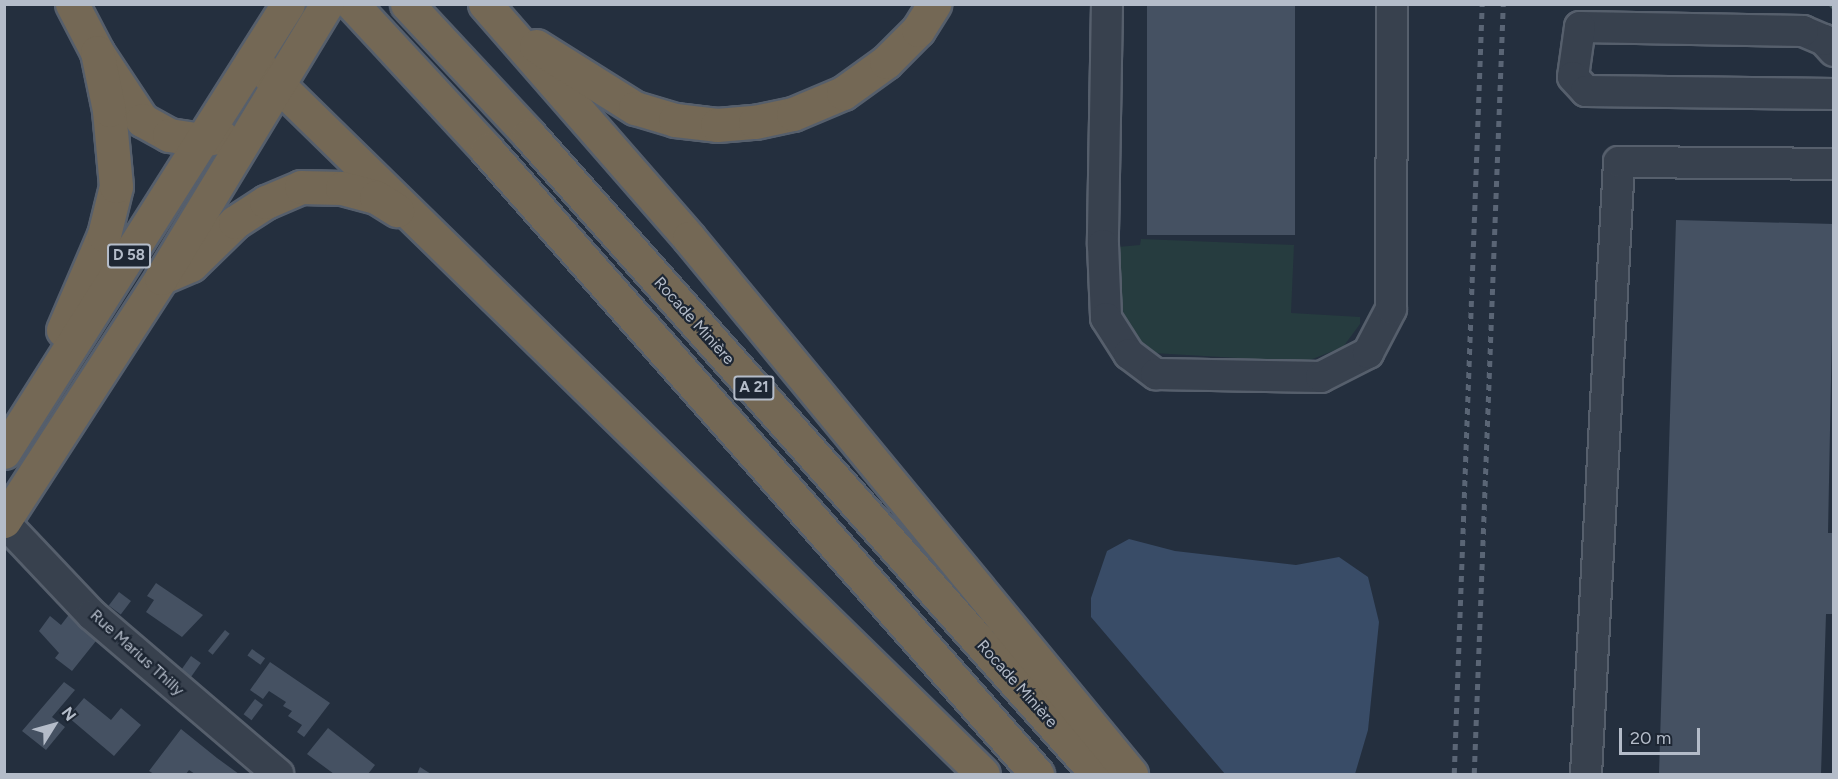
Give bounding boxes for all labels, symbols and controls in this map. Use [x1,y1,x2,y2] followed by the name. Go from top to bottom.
[106,244,152,268] road number: D 58
[650,273,738,369] street label: Rocade Minière
[733,376,775,400] road number: A 21
[86,606,188,700] street label: Rue Marius Thilly
[973,636,1061,732] street label: Rocade Minière
[24,695,84,755] north arrow
[57,703,80,725] text: N
[1622,716,1703,754] scale bar
[1630,727,1671,749] text: 20 m

